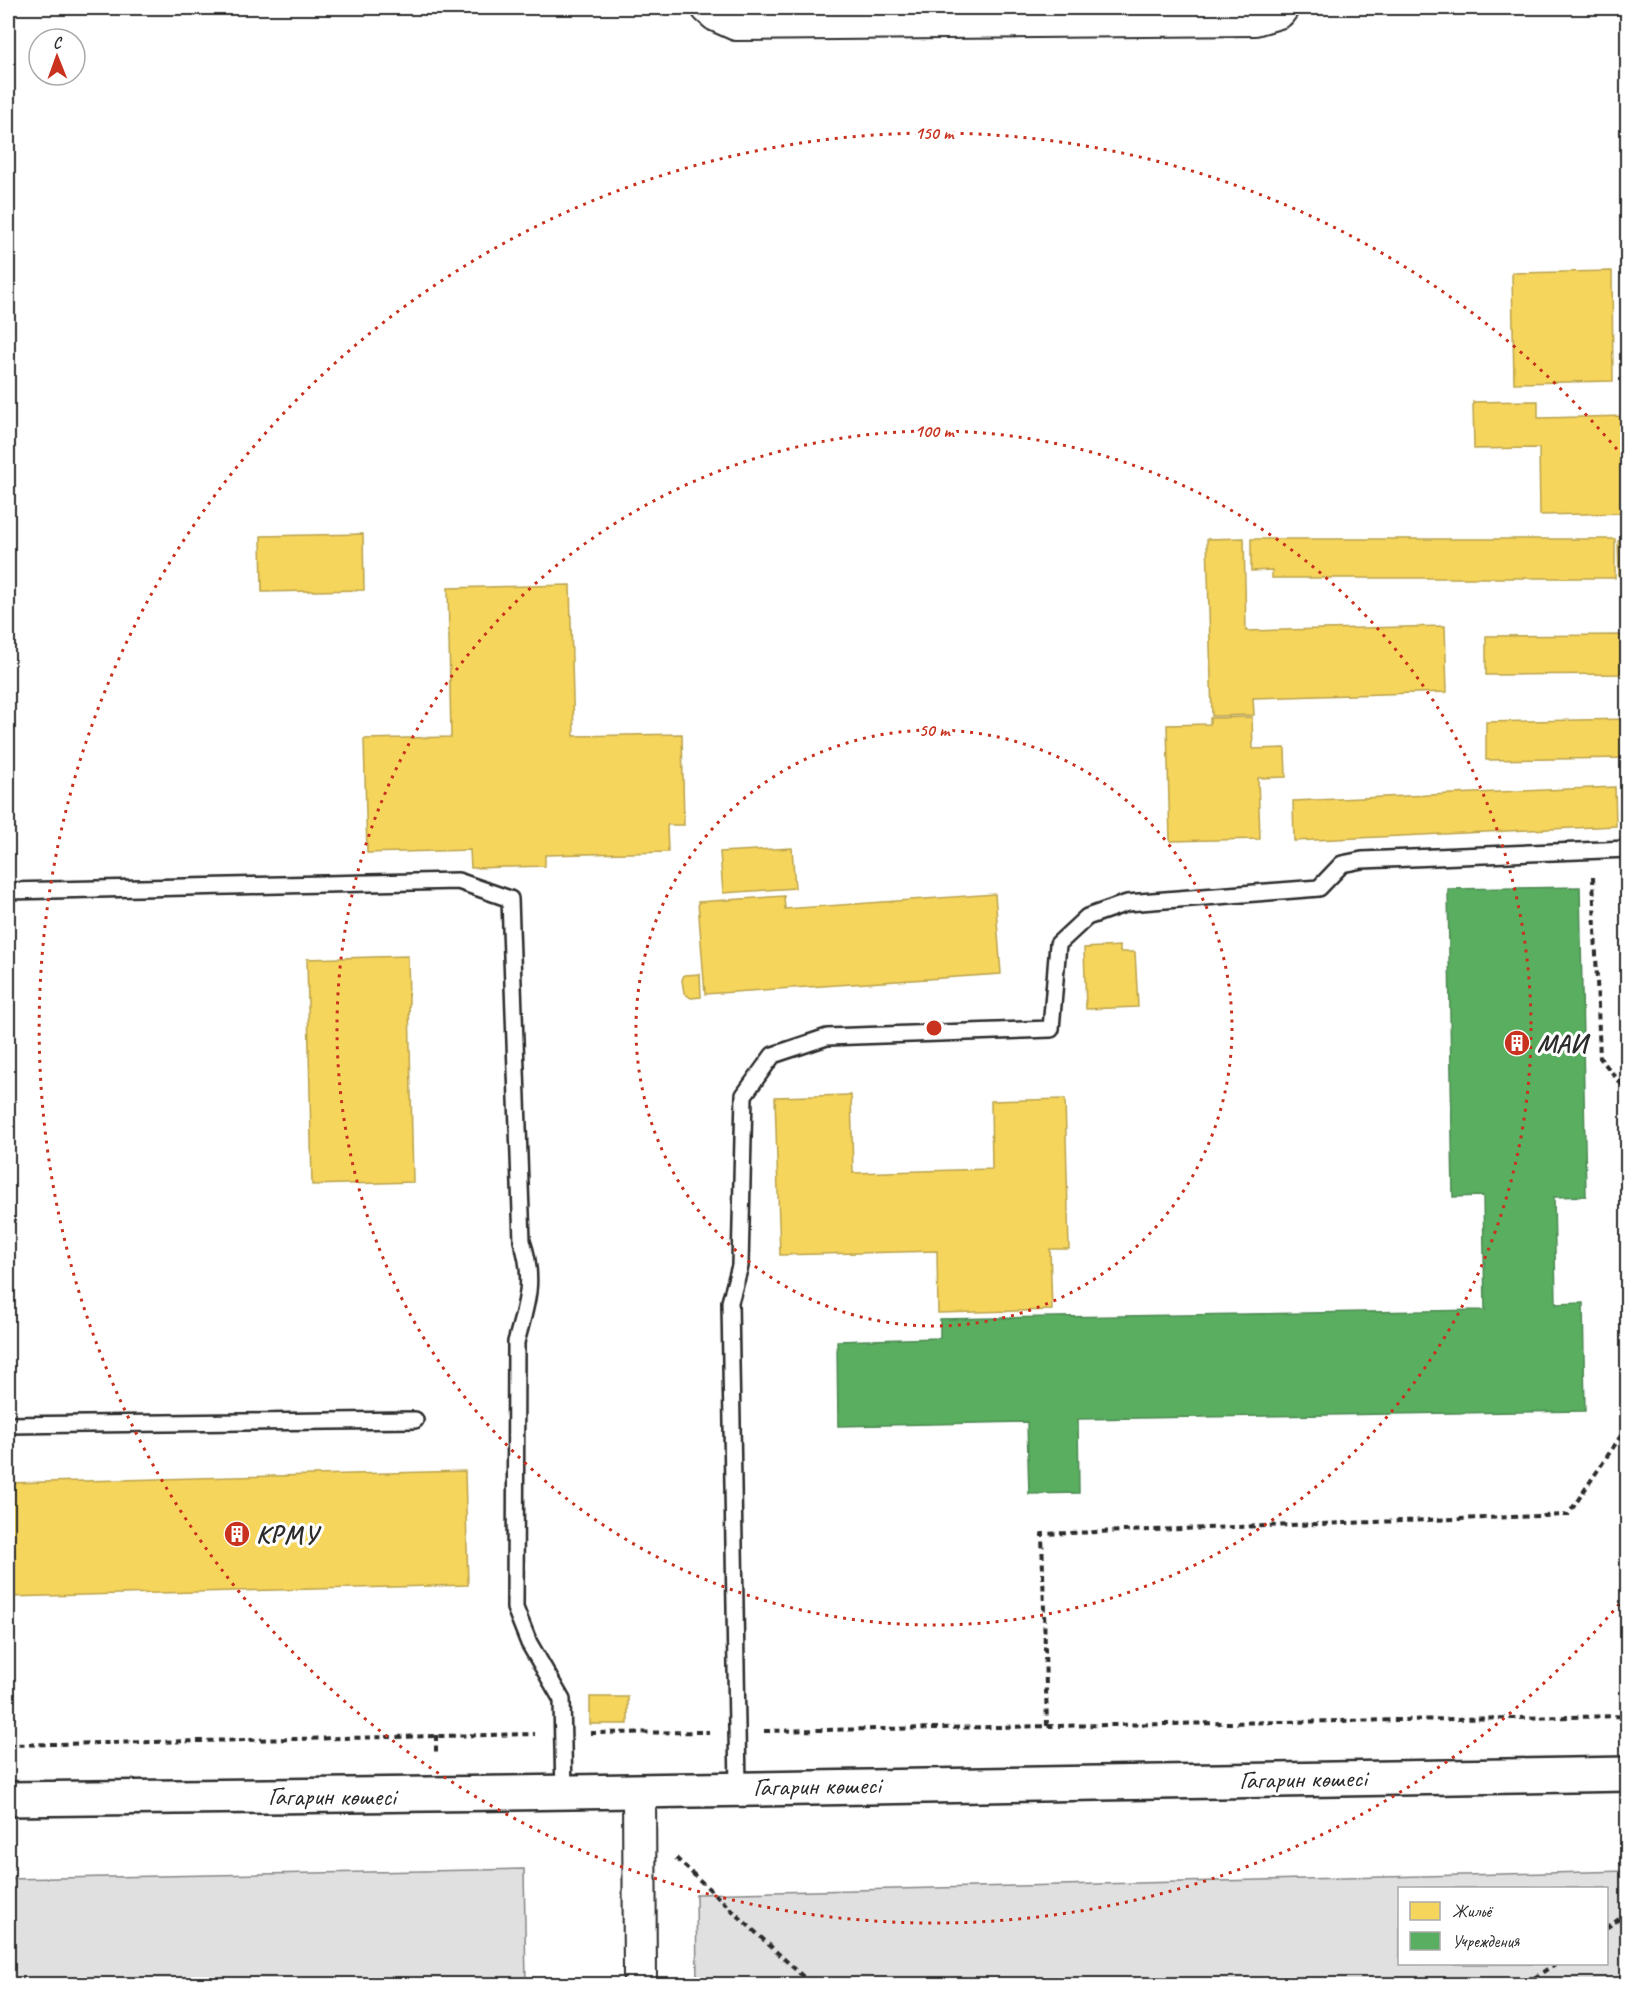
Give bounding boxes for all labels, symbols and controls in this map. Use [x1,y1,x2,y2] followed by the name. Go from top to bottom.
[27,27,87,87] north arrow
[53,33,63,53] text: С
[915,122,955,144] text: 150 m
[915,420,955,442] text: 100 m
[919,719,951,741] text: 50 m
[924,1018,944,1038] centre of rings
[1537,1027,1591,1060] place label: МАИ
[1502,1028,1532,1058] building icon: МАИ
[256,1518,323,1551] place label: КРМУ
[222,1519,252,1549] building icon: КРМУ
[1239,1761,1370,1797] street label: Гагарин көшесі
[753,1768,884,1804] street label: Гагарин көшесі
[268,1780,399,1813] street label: Гагарин көшесі
[1398,1887,1608,1965] legend
[1452,1900,1494,1922] text: Жильё
[1452,1930,1521,1952] text: Учреждения

